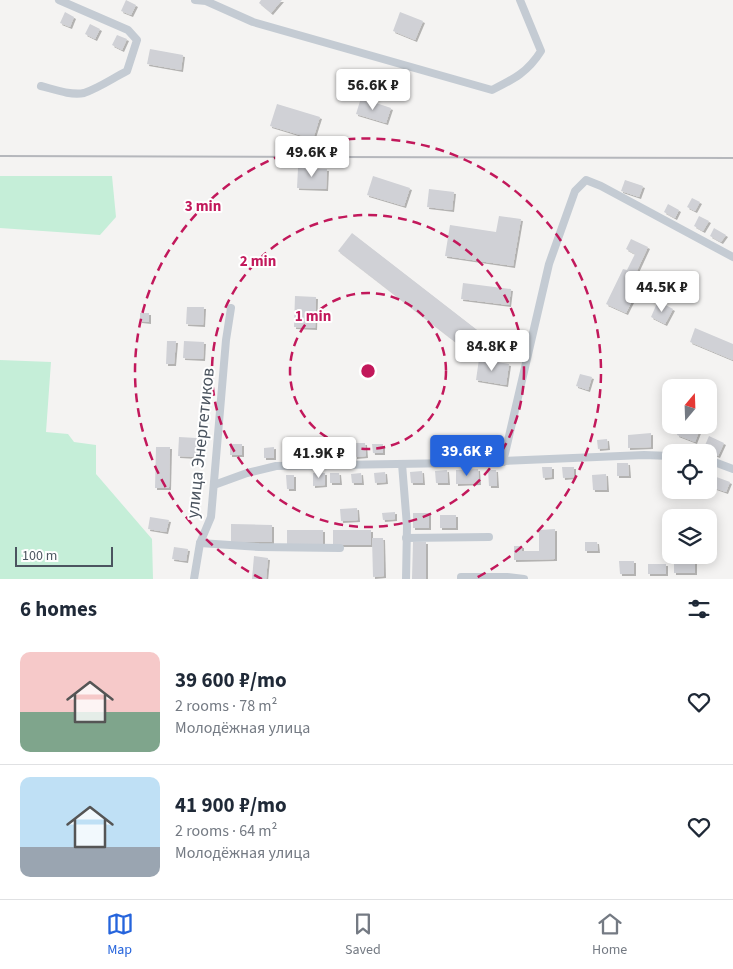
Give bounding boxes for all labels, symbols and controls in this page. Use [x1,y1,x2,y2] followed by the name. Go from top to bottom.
[327,68,419,111] pin: 56.6K ₽
[347,74,399,96] text: 56.6K ₽
[266,136,358,178] pin: 49.6K ₽
[286,141,338,163] text: 49.6K ₽
[185,196,221,217] text: 3 min
[240,251,276,272] text: 2 min
[616,270,708,313] pin: 44.5K ₽
[636,276,688,298] text: 44.5K ₽
[295,306,331,327] text: 1 min
[446,330,538,372] pin: 84.8K ₽
[466,335,518,357] text: 84.8K ₽
[359,362,377,380] centre of rings
[180,366,221,520] street label: улица Энергетиков
[662,379,718,434] north arrow
[662,379,717,564] map controls
[421,434,513,477] pin: 39.6K ₽
[273,436,365,479] pin: 41.9K ₽
[441,440,493,462] text: 39.6K ₽
[293,442,345,464] text: 41.9K ₽
[662,444,717,499] button: locate
[662,509,717,564] button: layers
[15,544,112,567] scale bar
[22,546,57,566] text: 100 m
[20,594,97,624] text: 6 homes
[685,595,713,623] icon: filters
[175,665,287,695] text: 39 600 ₽/mo
[60,672,120,732] icon: home
[685,688,713,716] icon: heart
[175,695,277,717] text: 2 rooms · 78 m²
[175,717,310,739] text: Молодёжная улица
[175,790,287,820] text: 41 900 ₽/mo
[60,797,120,857] icon: home
[685,813,713,841] icon: heart
[175,820,277,842] text: 2 rooms · 64 m²
[175,842,310,864] text: Молодёжная улица
[106,910,134,960] tab: Map
[345,910,381,960] tab: Saved
[592,910,627,960] tab: Home

